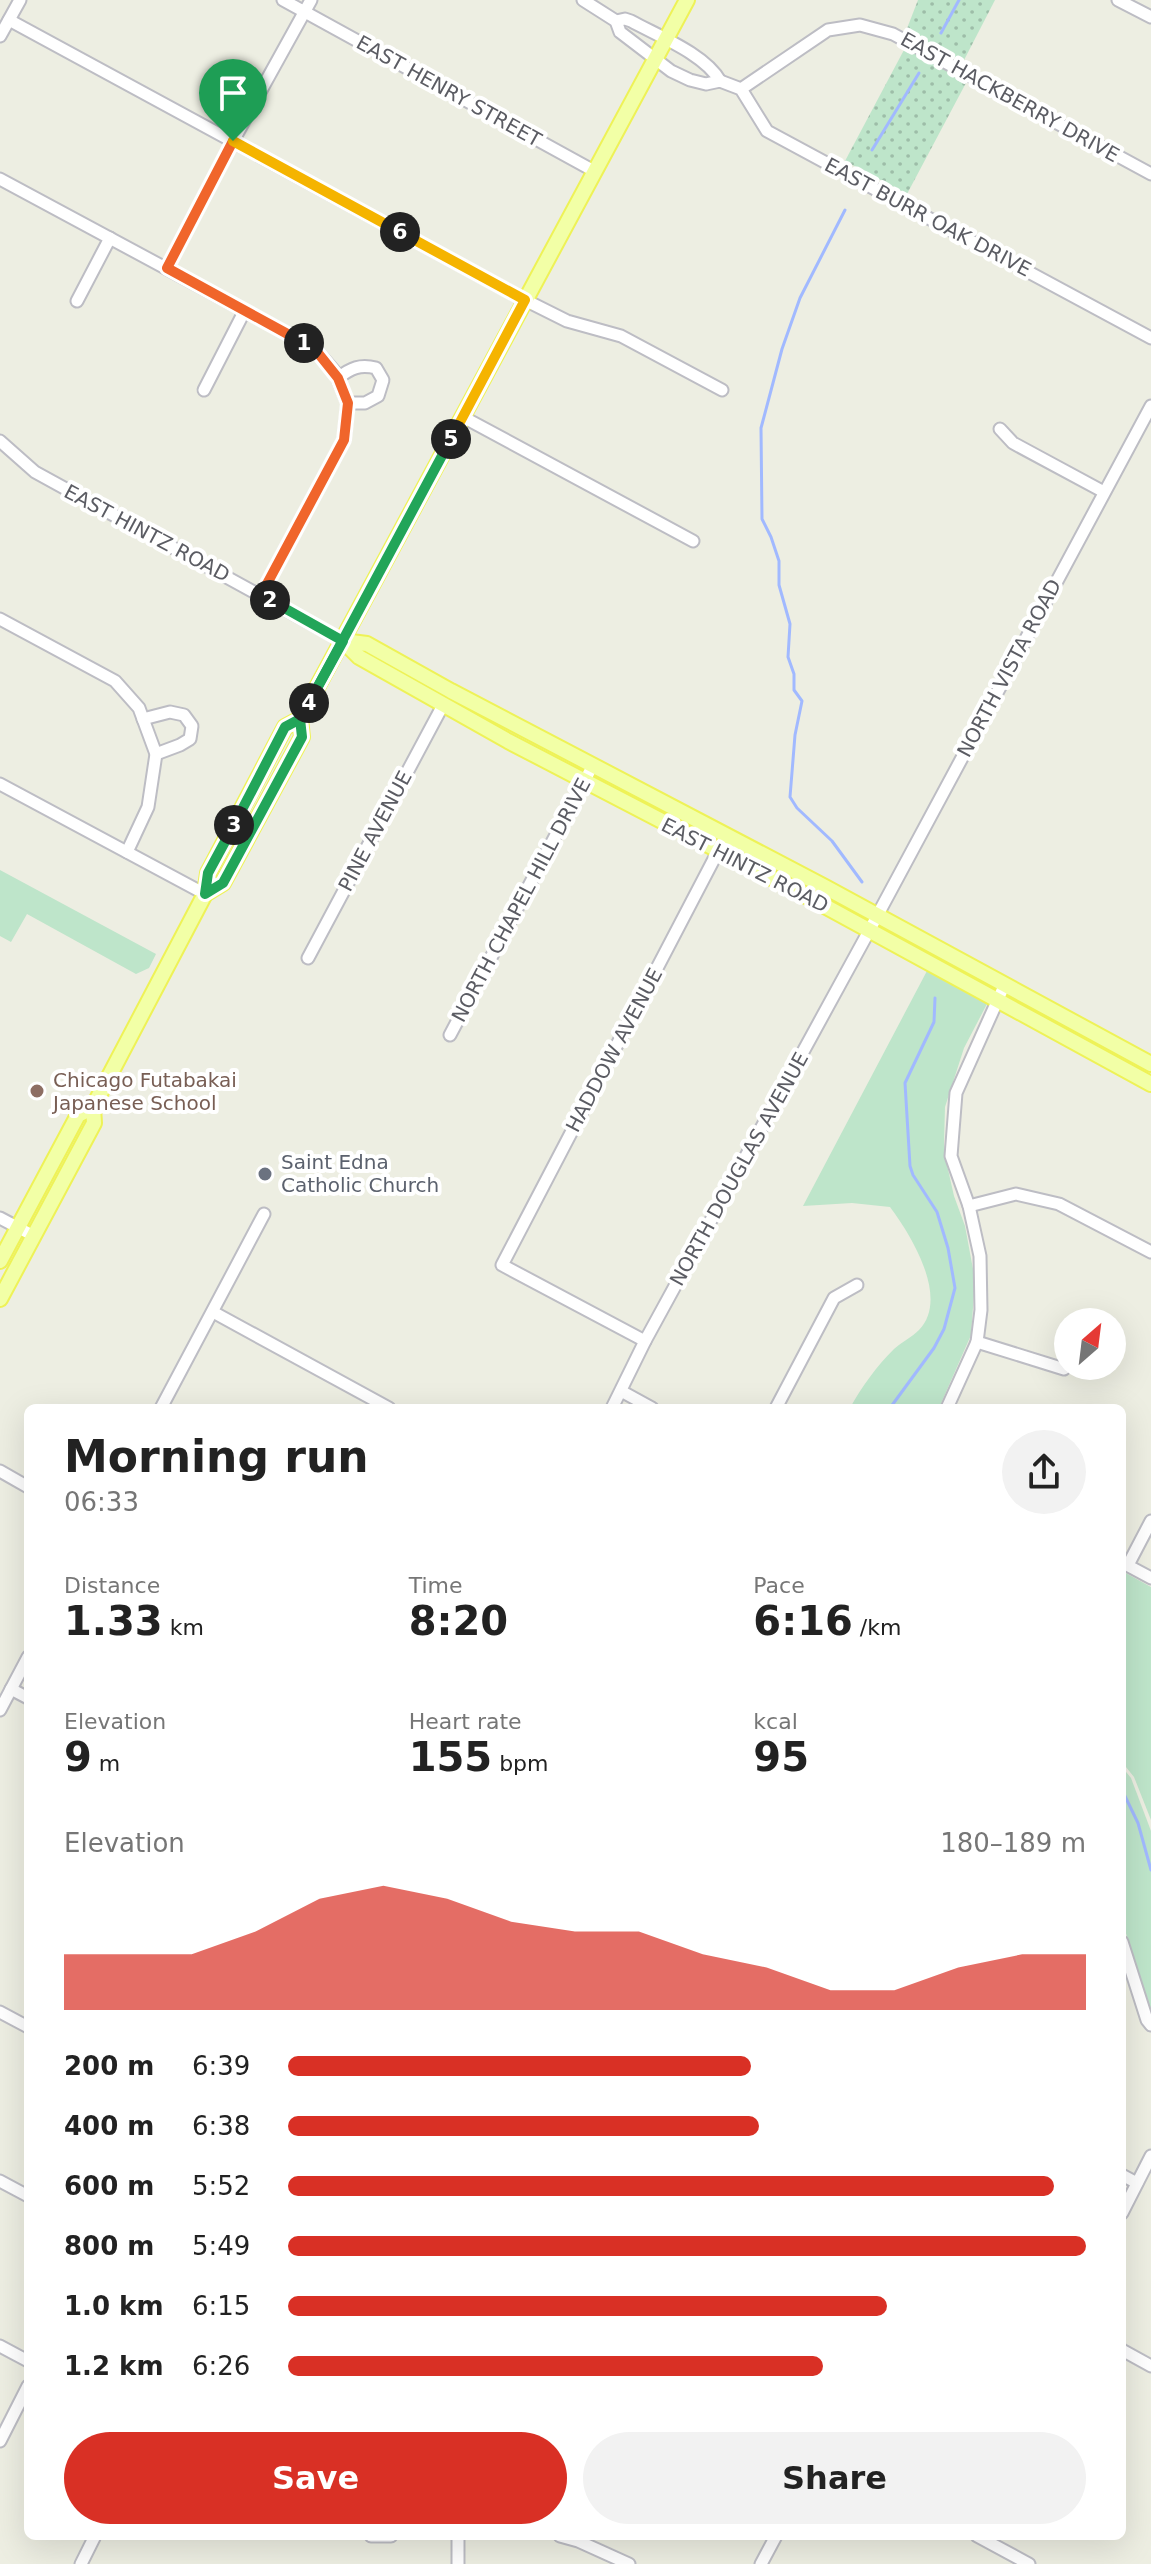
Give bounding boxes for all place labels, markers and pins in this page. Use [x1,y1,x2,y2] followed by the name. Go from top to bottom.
[199,59,267,141] pin
[380,212,420,252] pin: 6
[284,323,324,363] pin: 1
[431,419,471,459] pin: 5
[250,580,290,620] pin: 2
[289,683,329,723] pin: 4
[214,805,254,845] pin: 3
[51,1068,237,1115] place label: Chicago Futabakai Japanese School
[28,1082,46,1100] marker: Chicago Futabakai Japanese School
[281,1150,439,1197] place label: Saint Edna Catholic Church
[256,1165,274,1183] marker: Saint Edna Catholic Church

